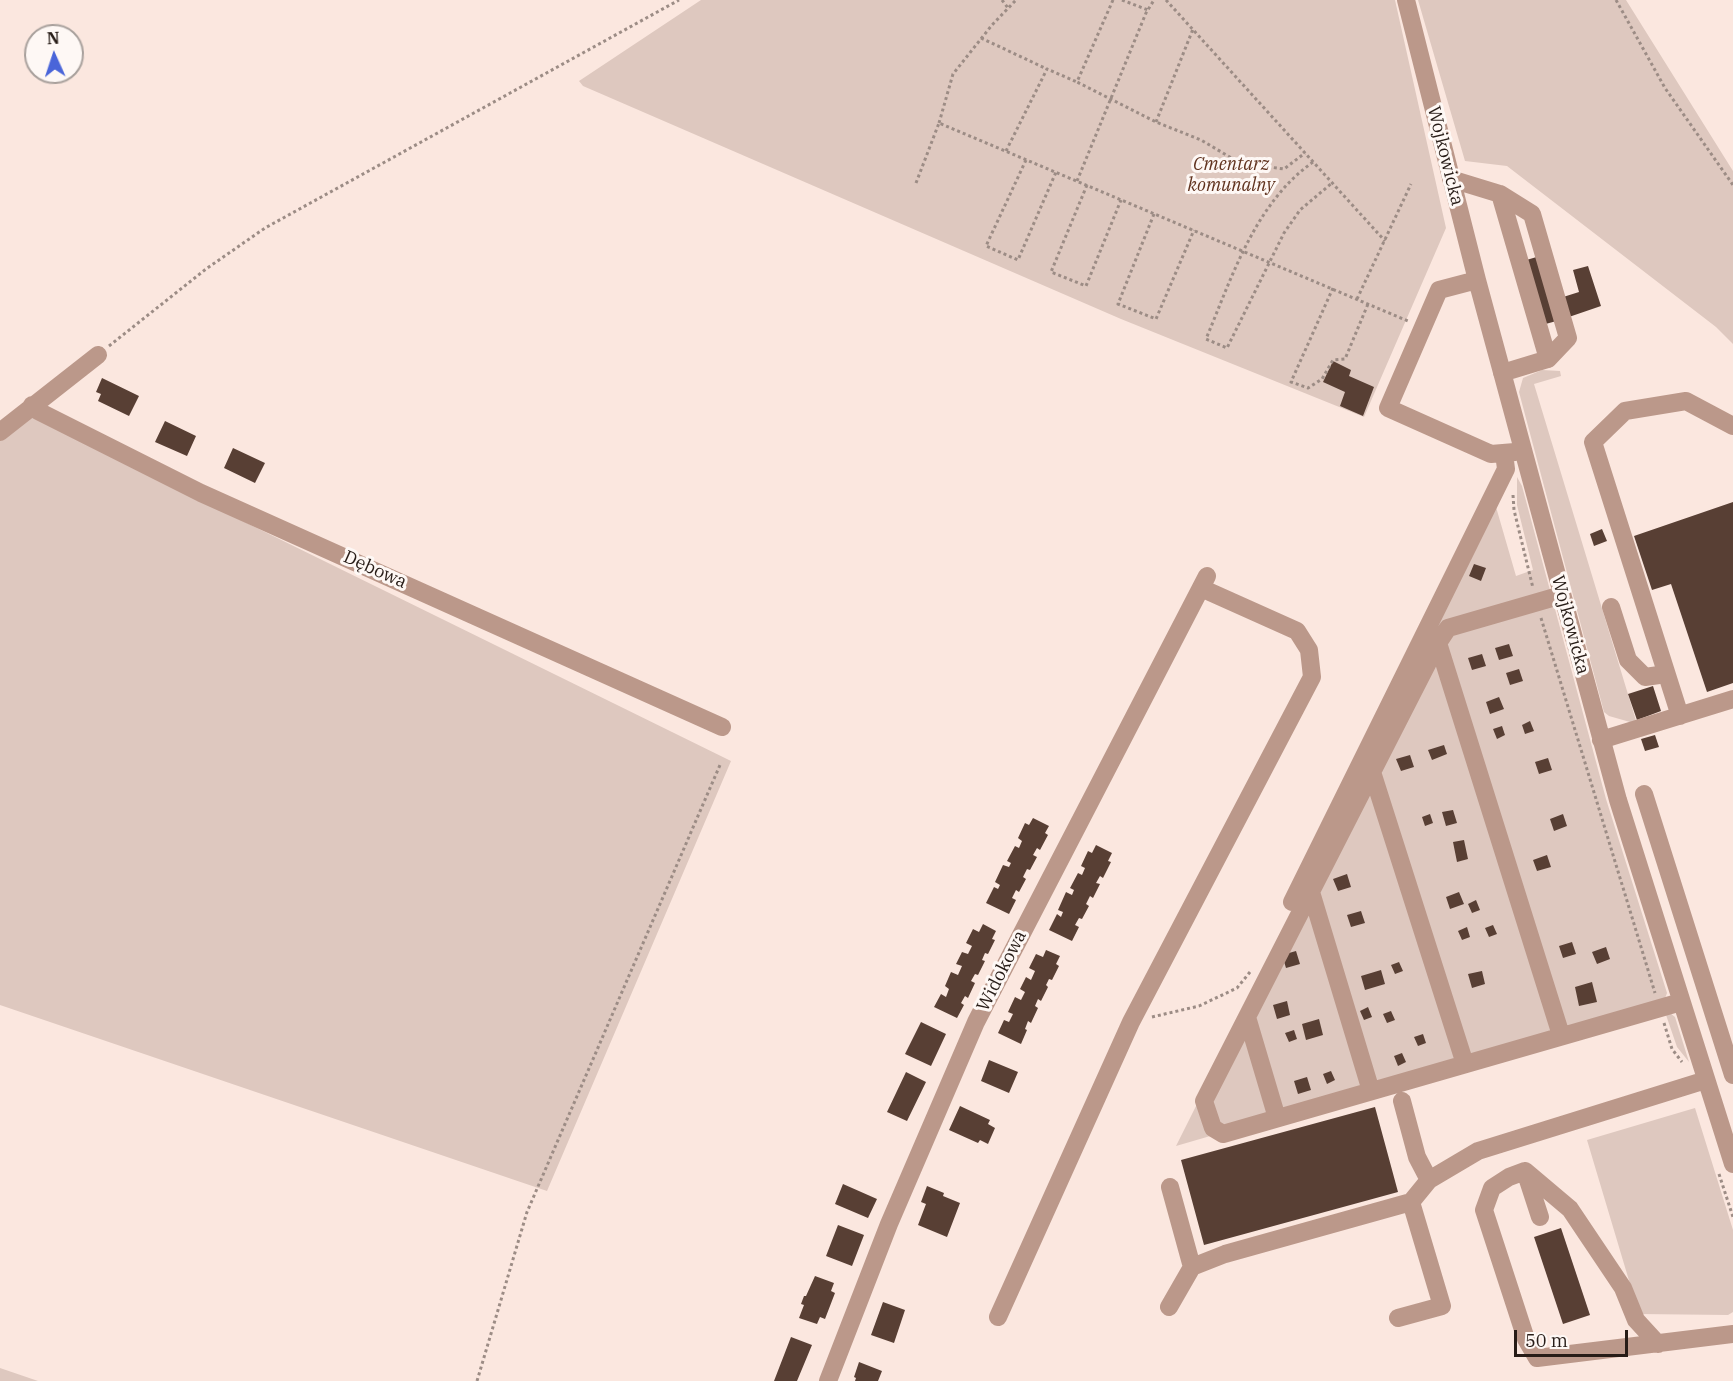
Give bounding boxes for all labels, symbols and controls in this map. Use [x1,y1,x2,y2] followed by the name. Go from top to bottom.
[24,24,84,84] north arrow
[46,28,60,48] text: N
[1422,104,1468,208] street label: Wojkowicka
[1187,154,1275,196] park label: Cmentarz komunalny
[340,547,410,593] street label: Dębowa
[1546,573,1594,677] street label: Wojkowicka
[972,927,1032,1015] street label: Widokowa
[1517,1318,1631,1356] scale bar
[1525,1329,1568,1352] text: 50 m

